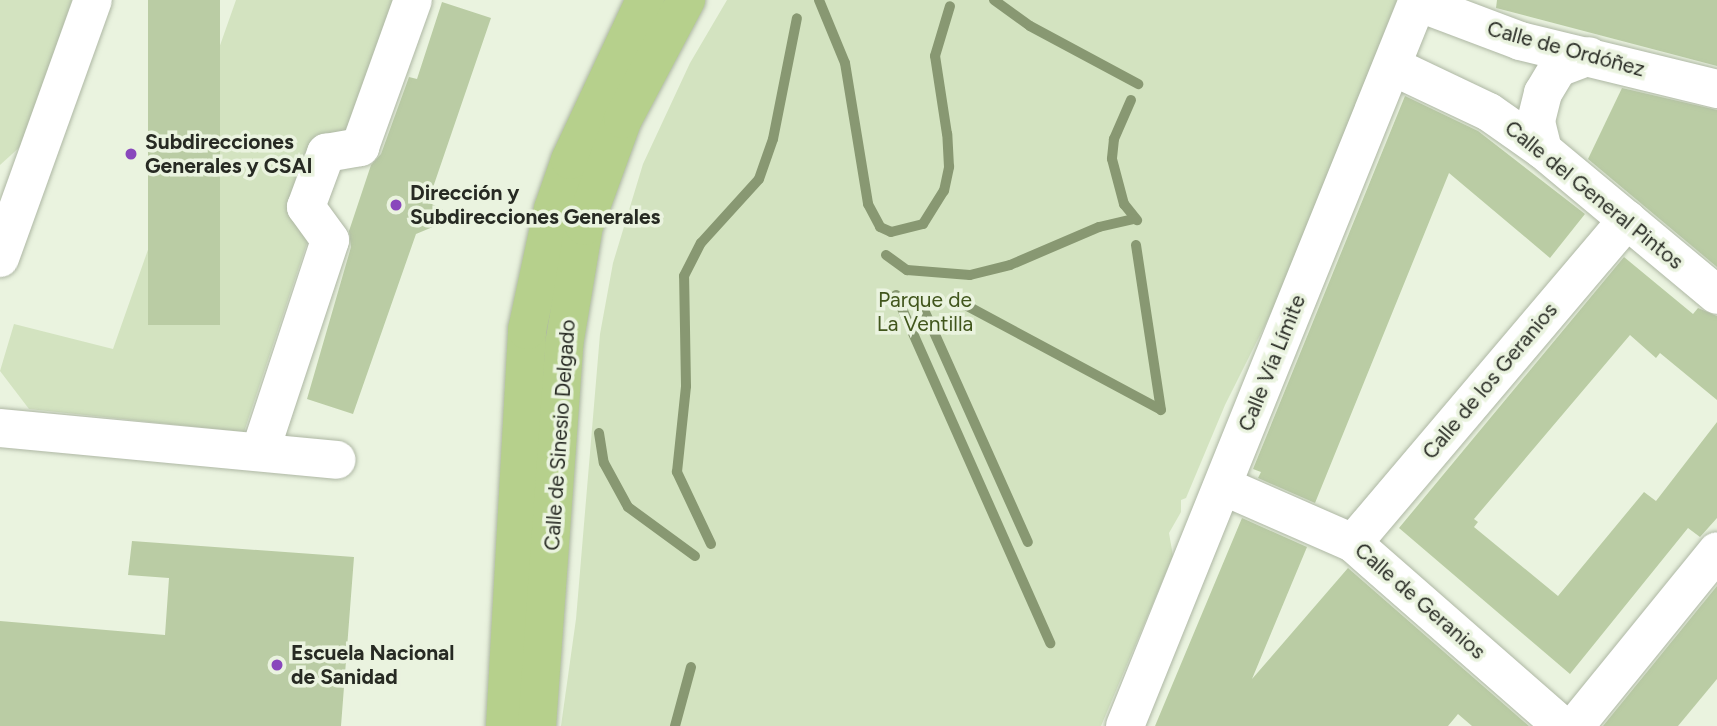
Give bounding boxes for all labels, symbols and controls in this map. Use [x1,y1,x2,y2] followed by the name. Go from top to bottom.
[1484,16,1648,82] street label: Calle de Ordóñez
[1500,115,1688,275] street label: Calle del General Pintos
[145,129,313,179] place label: Subdirecciones Generales y CSAI
[123,146,139,162] marker: Subdirecciones Generales y CSAI
[410,180,660,230] place label: Dirección y Subdirecciones Generales
[388,197,404,213] marker: Dirección y Subdirecciones Generales
[877,287,973,337] park label: Parque de La Ventilla
[1233,291,1311,435] street label: Calle Vía Límite
[1417,298,1563,464] street label: Calle de los Geranios
[539,319,581,551] street label: Calle de Sinesio Delgado
[1350,538,1490,664] street label: Calle de Geranios
[291,640,454,690] place label: Escuela Nacional de Sanidad
[269,657,285,673] marker: Escuela Nacional de Sanidad

